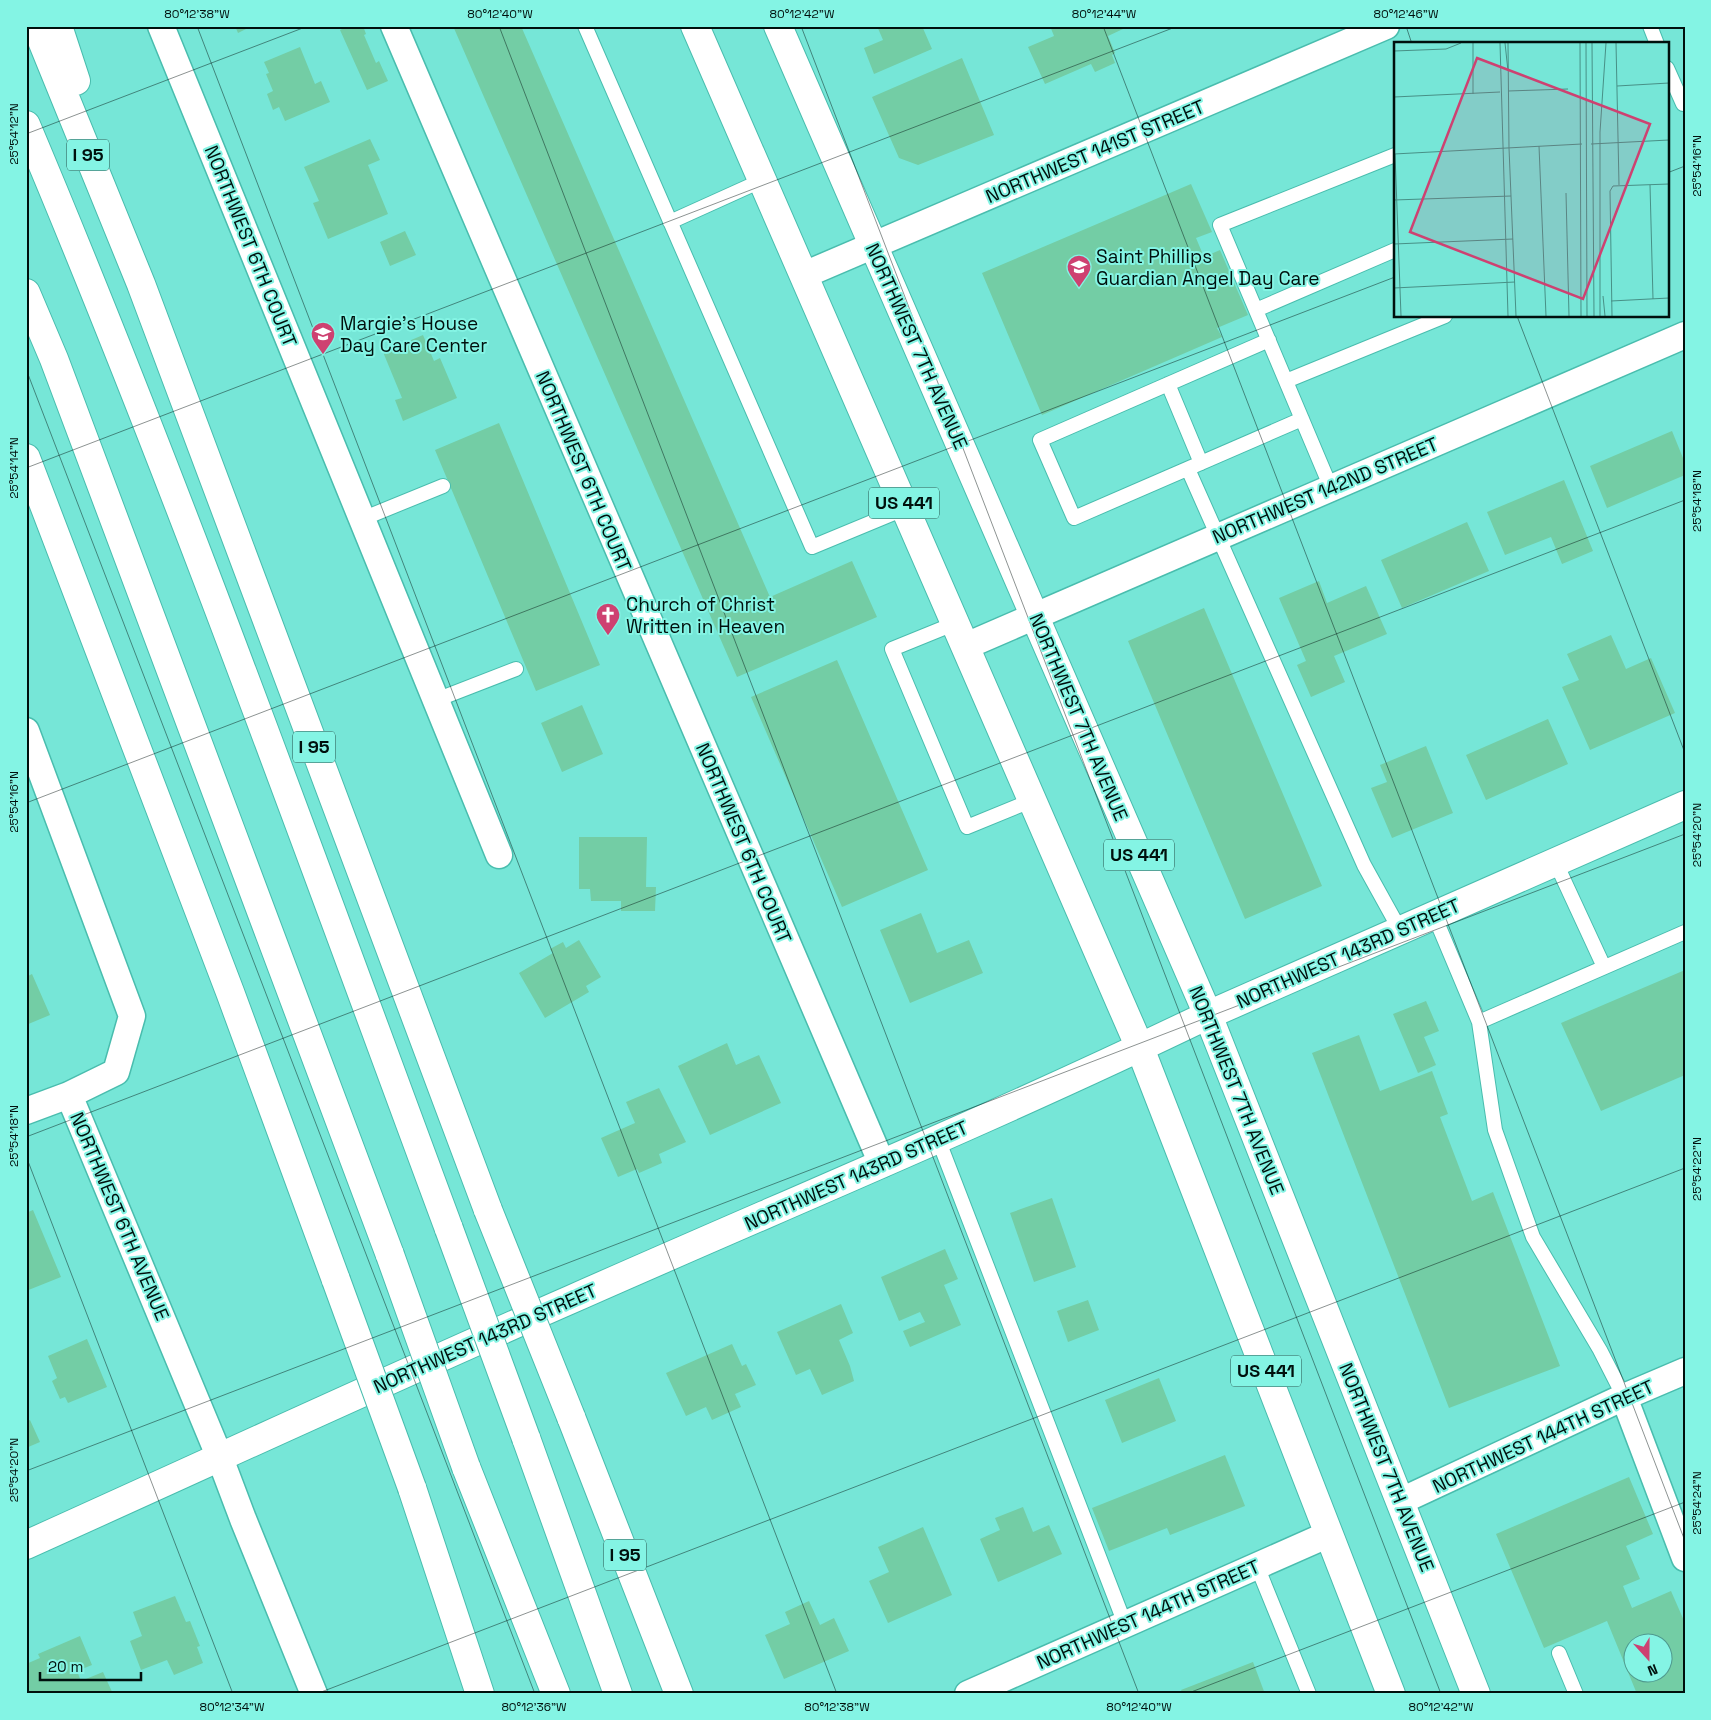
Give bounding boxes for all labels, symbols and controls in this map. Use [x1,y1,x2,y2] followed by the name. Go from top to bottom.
[164,6,230,22] text: 80°12'38"W
[467,6,533,22] text: 80°12'40"W
[770,6,835,22] text: 80°12'42"W
[1072,6,1137,22] text: 80°12'44"W
[1374,6,1439,22] text: 80°12'46"W
[1394,42,1668,318] inset map
[982,94,1208,209] street label: NORTHWEST 141ST STREET
[6,103,22,165] text: 25°54'12"N
[1689,135,1705,197] text: 25°54'16"N
[67,140,109,170] road number: I 95
[199,142,302,351] street label: NORTHWEST 6TH COURT
[860,239,973,453] street label: NORTHWEST 7TH AVENUE
[1096,244,1320,291] place label: Saint Phillips Guardian Angel Day Care
[1066,254,1092,288] school or university icon: Saint Phillips Guardian Angel Day Care
[340,311,488,358] place label: Margie's House Day Care Center
[310,321,336,355] school or university icon: Margie's House Day Care Center
[530,367,637,575] street label: NORTHWEST 6TH COURT
[1209,432,1442,549] street label: NORTHWEST 142ND STREET
[6,437,22,499] text: 25°54'14"N
[1689,470,1705,532] text: 25°54'18"N
[869,488,939,518] road number: US 441
[626,592,785,639] place label: Church of Christ Written in Heaven
[595,602,621,636] church icon: Church of Christ Written in Heaven
[1023,610,1134,825] street label: NORTHWEST 7TH AVENUE
[293,732,335,762] road number: I 95
[690,739,797,947] street label: NORTHWEST 6TH COURT
[6,771,22,833] text: 25°54'16"N
[1689,803,1705,867] text: 25°54'20"N
[1104,840,1174,870] road number: US 441
[1232,893,1464,1014] street label: NORTHWEST 143RD STREET
[1183,982,1290,1198] street label: NORTHWEST 7TH AVENUE
[6,1105,22,1167] text: 25°54'18"N
[64,1108,175,1324] street label: NORTHWEST 6TH AVENUE
[740,1115,972,1236] street label: NORTHWEST 143RD STREET
[1689,1137,1705,1201] text: 25°54'22"N
[369,1278,601,1399] street label: NORTHWEST 143RD STREET
[1231,1355,1301,1386] road number: US 441
[1333,1359,1440,1575] street label: NORTHWEST 7TH AVENUE
[1428,1374,1658,1499] street label: NORTHWEST 144TH STREET
[6,1438,22,1502] text: 25°54'20"N
[1689,1471,1705,1535] text: 25°54'24"N
[604,1540,646,1570] road number: I 95
[1033,1554,1264,1675] street label: NORTHWEST 144TH STREET
[1624,1632,1674,1682] north arrow
[40,1650,141,1682] scale bar
[48,1657,83,1676] text: 20 m
[1645,1660,1660,1680] text: N
[200,1699,265,1715] text: 80°12'34"W
[501,1699,567,1715] text: 80°12'36"W
[804,1699,870,1715] text: 80°12'38"W
[1106,1699,1172,1715] text: 80°12'40"W
[1409,1699,1474,1715] text: 80°12'42"W

